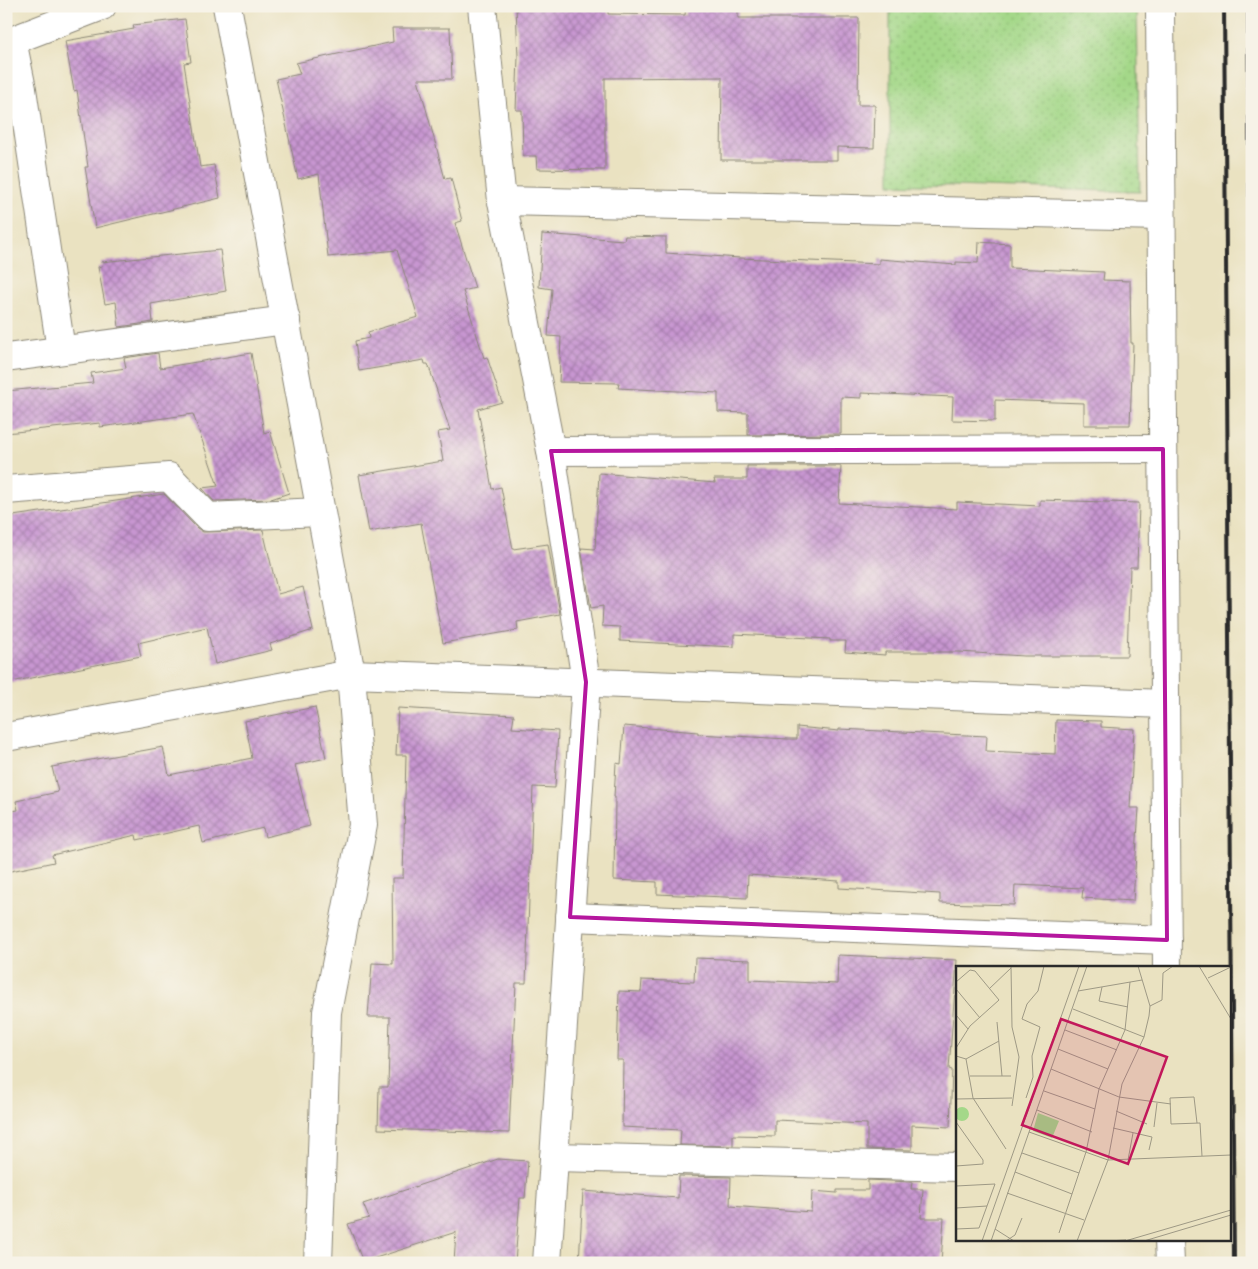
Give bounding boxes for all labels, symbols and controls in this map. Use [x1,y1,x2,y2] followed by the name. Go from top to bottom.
[956,966,1230,1242] inset map

